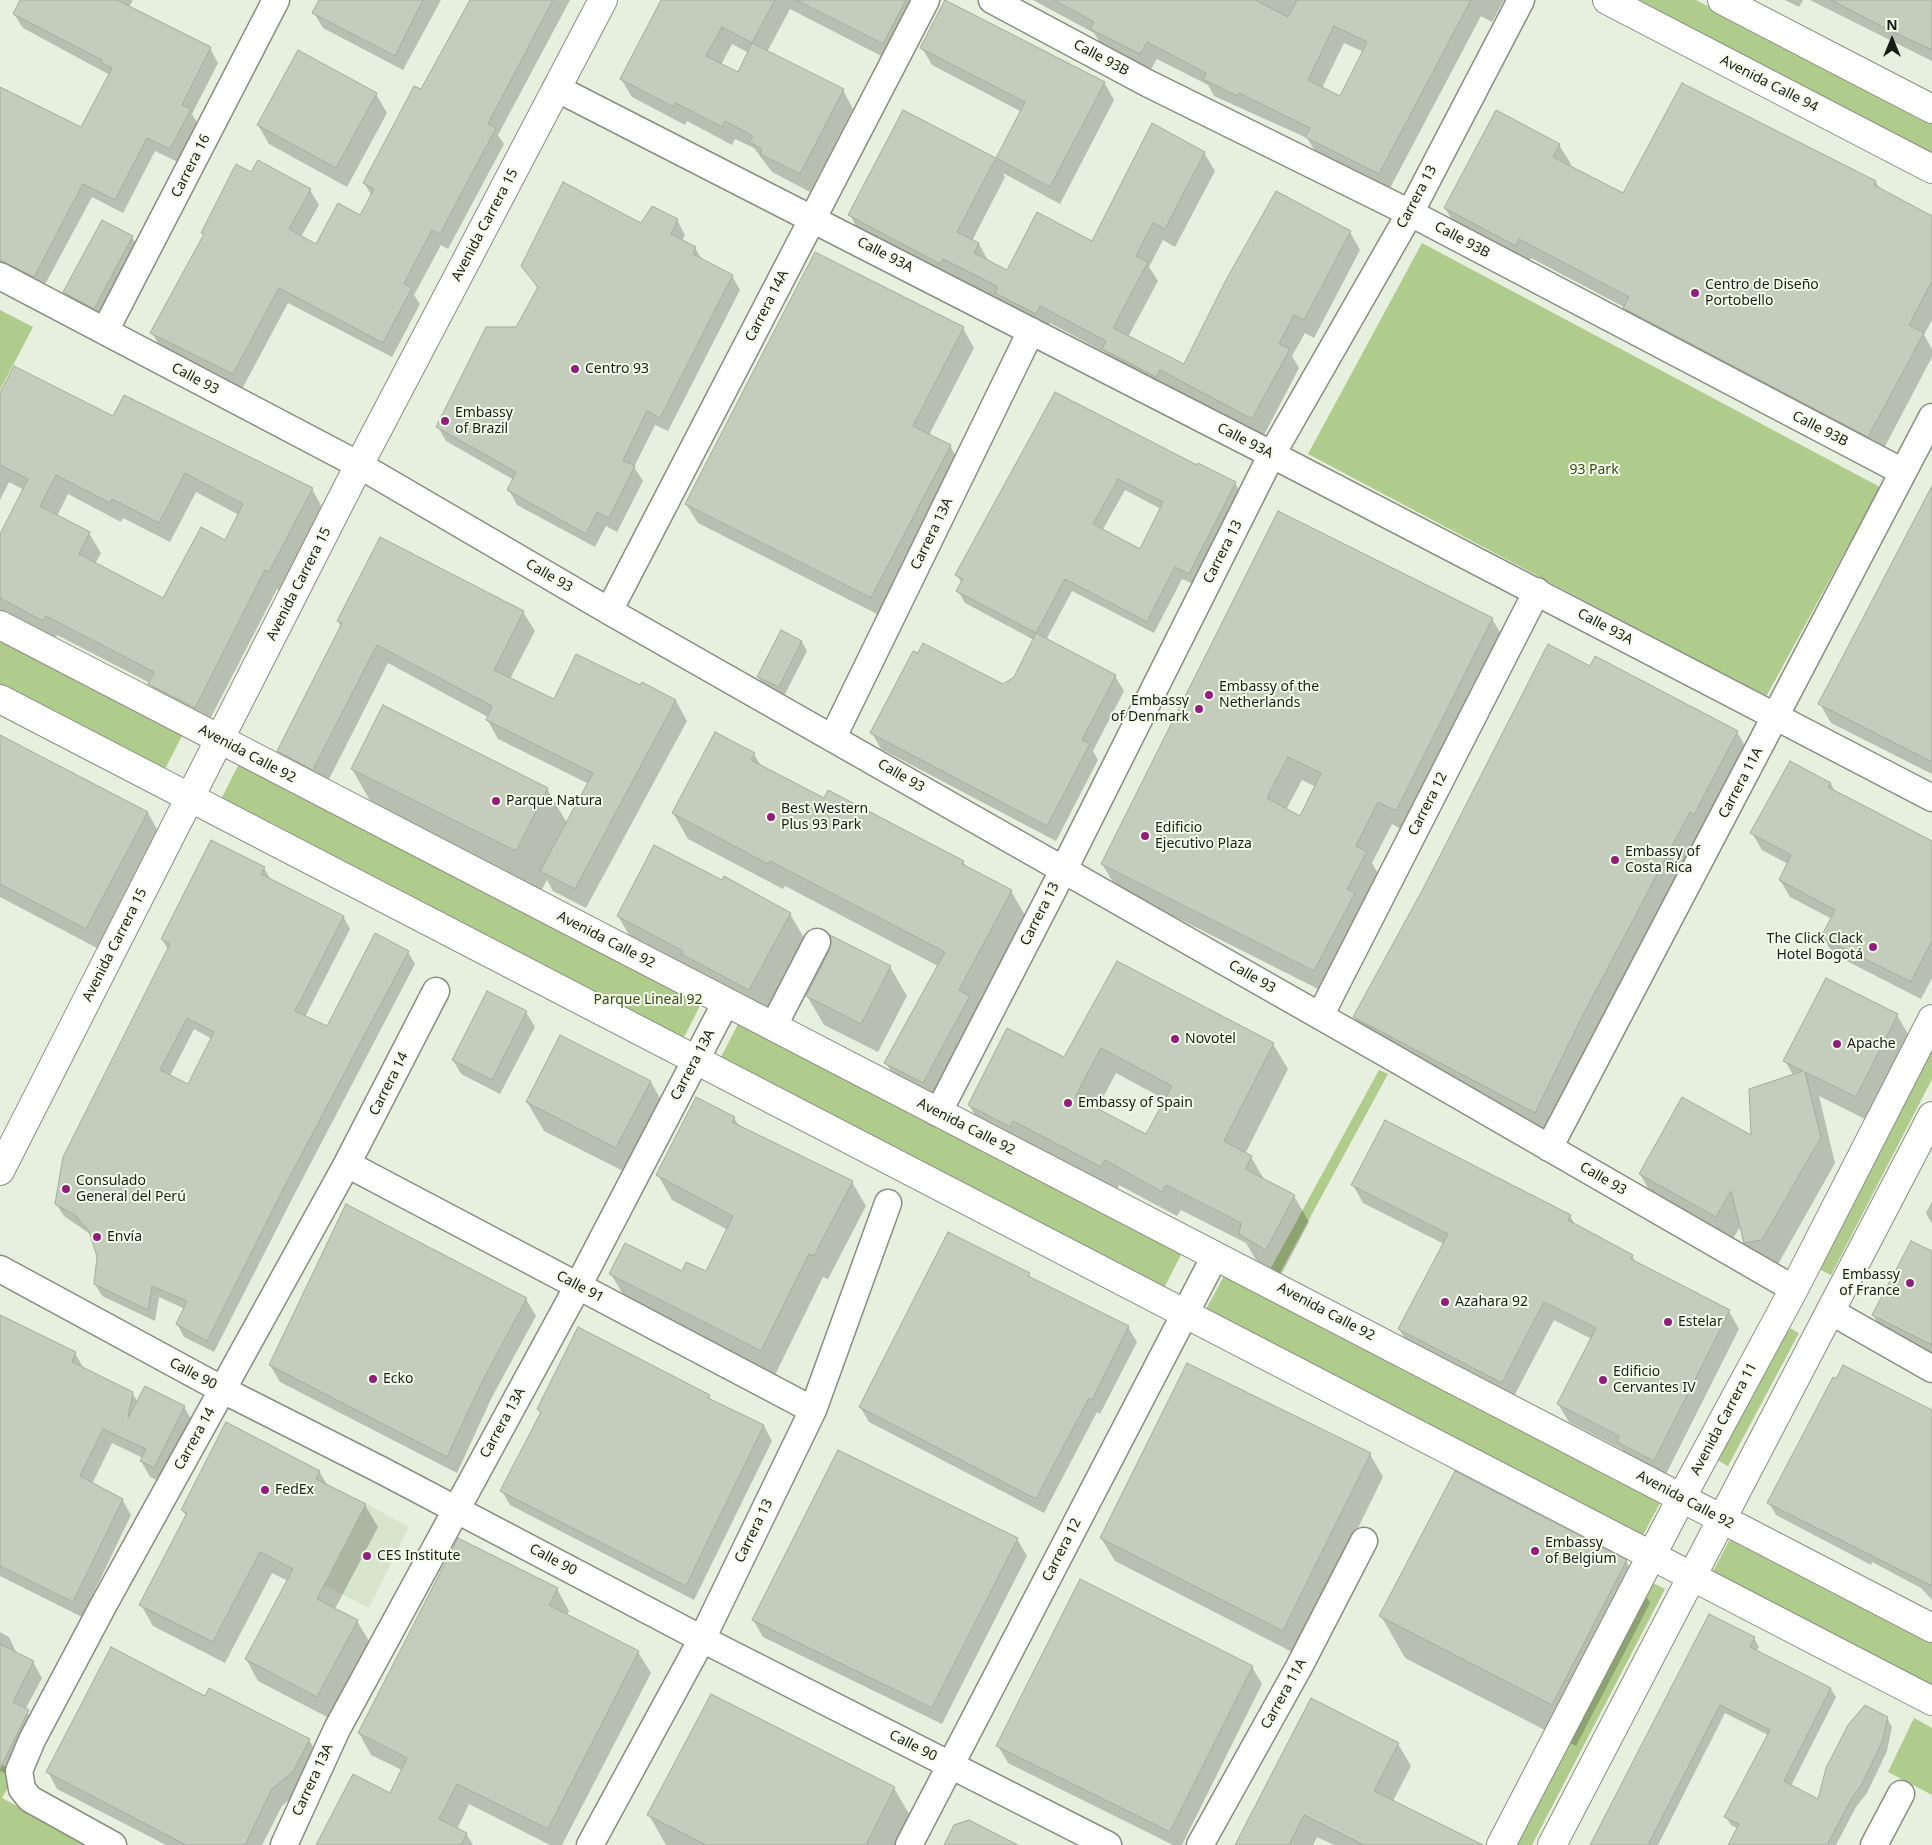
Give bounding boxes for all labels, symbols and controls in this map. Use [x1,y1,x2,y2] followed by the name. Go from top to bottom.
[1867,15,1917,65] north arrow
[1886,15,1898,34] text: N
[1070,36,1132,80] street label: Calle 93B
[1717,52,1821,116] street label: Avenida Calle 94
[168,131,214,201] street label: Carrera 16
[1393,163,1441,231] street label: Carrera 13
[448,166,522,284] street label: Avenida Carrera 15
[1431,218,1493,262] street label: Calle 93B
[854,234,916,276] street label: Calle 93A
[742,268,792,344] street label: Carrera 14A
[1705,277,1819,310] place label: Centro de Diseño Portobello
[1689,287,1701,299] marker: Centro de Diseño Portobello
[168,359,222,399] street label: Calle 93
[585,361,649,377] place label: Centro 93
[569,363,581,375] marker: Centro 93
[455,405,513,438] place label: Embassy of Brazil
[1789,408,1851,450] street label: Calle 93B
[439,415,451,427] marker: Embassy of Brazil
[1214,420,1276,462] street label: Calle 93A
[1569,462,1619,478] park label: 93 Park
[907,495,957,573] street label: Carrera 13A
[1200,517,1246,587] street label: Carrera 13
[263,524,335,644] street label: Avenida Carrera 15
[523,556,575,596] street label: Calle 93
[1574,605,1636,649] street label: Calle 93A
[1219,679,1319,712] place label: Embassy of the Netherlands
[1203,689,1215,701] marker: Embassy of the Netherlands
[1111,693,1189,726] place label: Embassy of Denmark
[1193,703,1205,715] marker: Embassy of Denmark
[195,721,299,787] street label: Avenida Calle 92
[1715,745,1767,821] street label: Carrera 11A
[875,756,927,796] street label: Calle 93
[1405,769,1451,839] street label: Carrera 12
[506,793,602,809] place label: Parque Natura
[490,795,502,807] marker: Parque Natura
[781,801,868,834] place label: Best Western Plus 93 Park
[765,811,777,823] marker: Best Western Plus 93 Park
[1155,820,1252,852] place label: Edificio Ejecutivo Plaza
[1139,830,1151,842] marker: Edificio Ejecutivo Plaza
[1625,844,1700,876] place label: Embassy of Costa Rica
[1609,854,1621,866] marker: Embassy of Costa Rica
[1017,879,1063,949] street label: Carrera 13
[79,885,151,1005] street label: Avenida Carrera 15
[554,908,658,972] street label: Avenida Calle 92
[1767,931,1863,964] place label: The Click Clack Hotel Bogotá
[1867,941,1879,953] marker: The Click Clack Hotel Bogotá
[1226,957,1278,997] street label: Calle 93
[593,992,703,1008] park label: Parque Lineal 92
[667,1027,719,1103] street label: Carrera 13A
[1185,1031,1236,1047] place label: Novotel
[1169,1033,1181,1045] marker: Novotel
[1847,1036,1896,1052] place label: Apache
[1831,1038,1843,1050] marker: Apache
[366,1049,412,1119] street label: Carrera 14
[914,1095,1018,1159] street label: Avenida Calle 92
[1078,1095,1193,1111] place label: Embassy of Spain
[1062,1097,1074,1109] marker: Embassy of Spain
[1577,1159,1629,1199] street label: Calle 93
[76,1173,186,1206] place label: Consulado General del Perú
[60,1183,72,1195] marker: Consulado General del Perú
[107,1229,142,1245] place label: Envía
[91,1231,103,1243] marker: Envía
[553,1267,607,1307] street label: Calle 91
[1839,1267,1900,1300] place label: Embassy of France
[1904,1277,1916,1289] marker: Embassy of France
[1274,1279,1378,1345] street label: Avenida Calle 92
[1455,1294,1528,1310] place label: Azahara 92
[1439,1296,1451,1308] marker: Azahara 92
[1678,1314,1723,1330] place label: Estelar
[1662,1316,1674,1328] marker: Estelar
[166,1354,220,1394] street label: Calle 90
[1687,1360,1761,1478] street label: Avenida Carrera 11
[1613,1364,1696,1396] place label: Edificio Cervantes IV
[383,1371,413,1387] place label: Ecko
[367,1373,379,1385] marker: Ecko
[1597,1374,1609,1386] marker: Edificio Cervantes IV
[477,1385,529,1461] street label: Carrera 13A
[171,1405,219,1473] street label: Carrera 14
[1633,1467,1737,1533] street label: Avenida Calle 92
[275,1482,314,1498] place label: FedEx
[259,1484,271,1496] marker: FedEx
[731,1496,777,1566] street label: Carrera 13
[1039,1515,1085,1585] street label: Carrera 12
[1545,1535,1616,1568] place label: Embassy of Belgium
[526,1540,580,1580] street label: Calle 90
[1529,1545,1541,1557] marker: Embassy of Belgium
[377,1548,460,1564] place label: CES Institute
[361,1550,373,1562] marker: CES Institute
[1258,1656,1310,1732] street label: Carrera 11A
[886,1727,940,1765] street label: Calle 90
[289,1741,337,1819] street label: Carrera 13A

